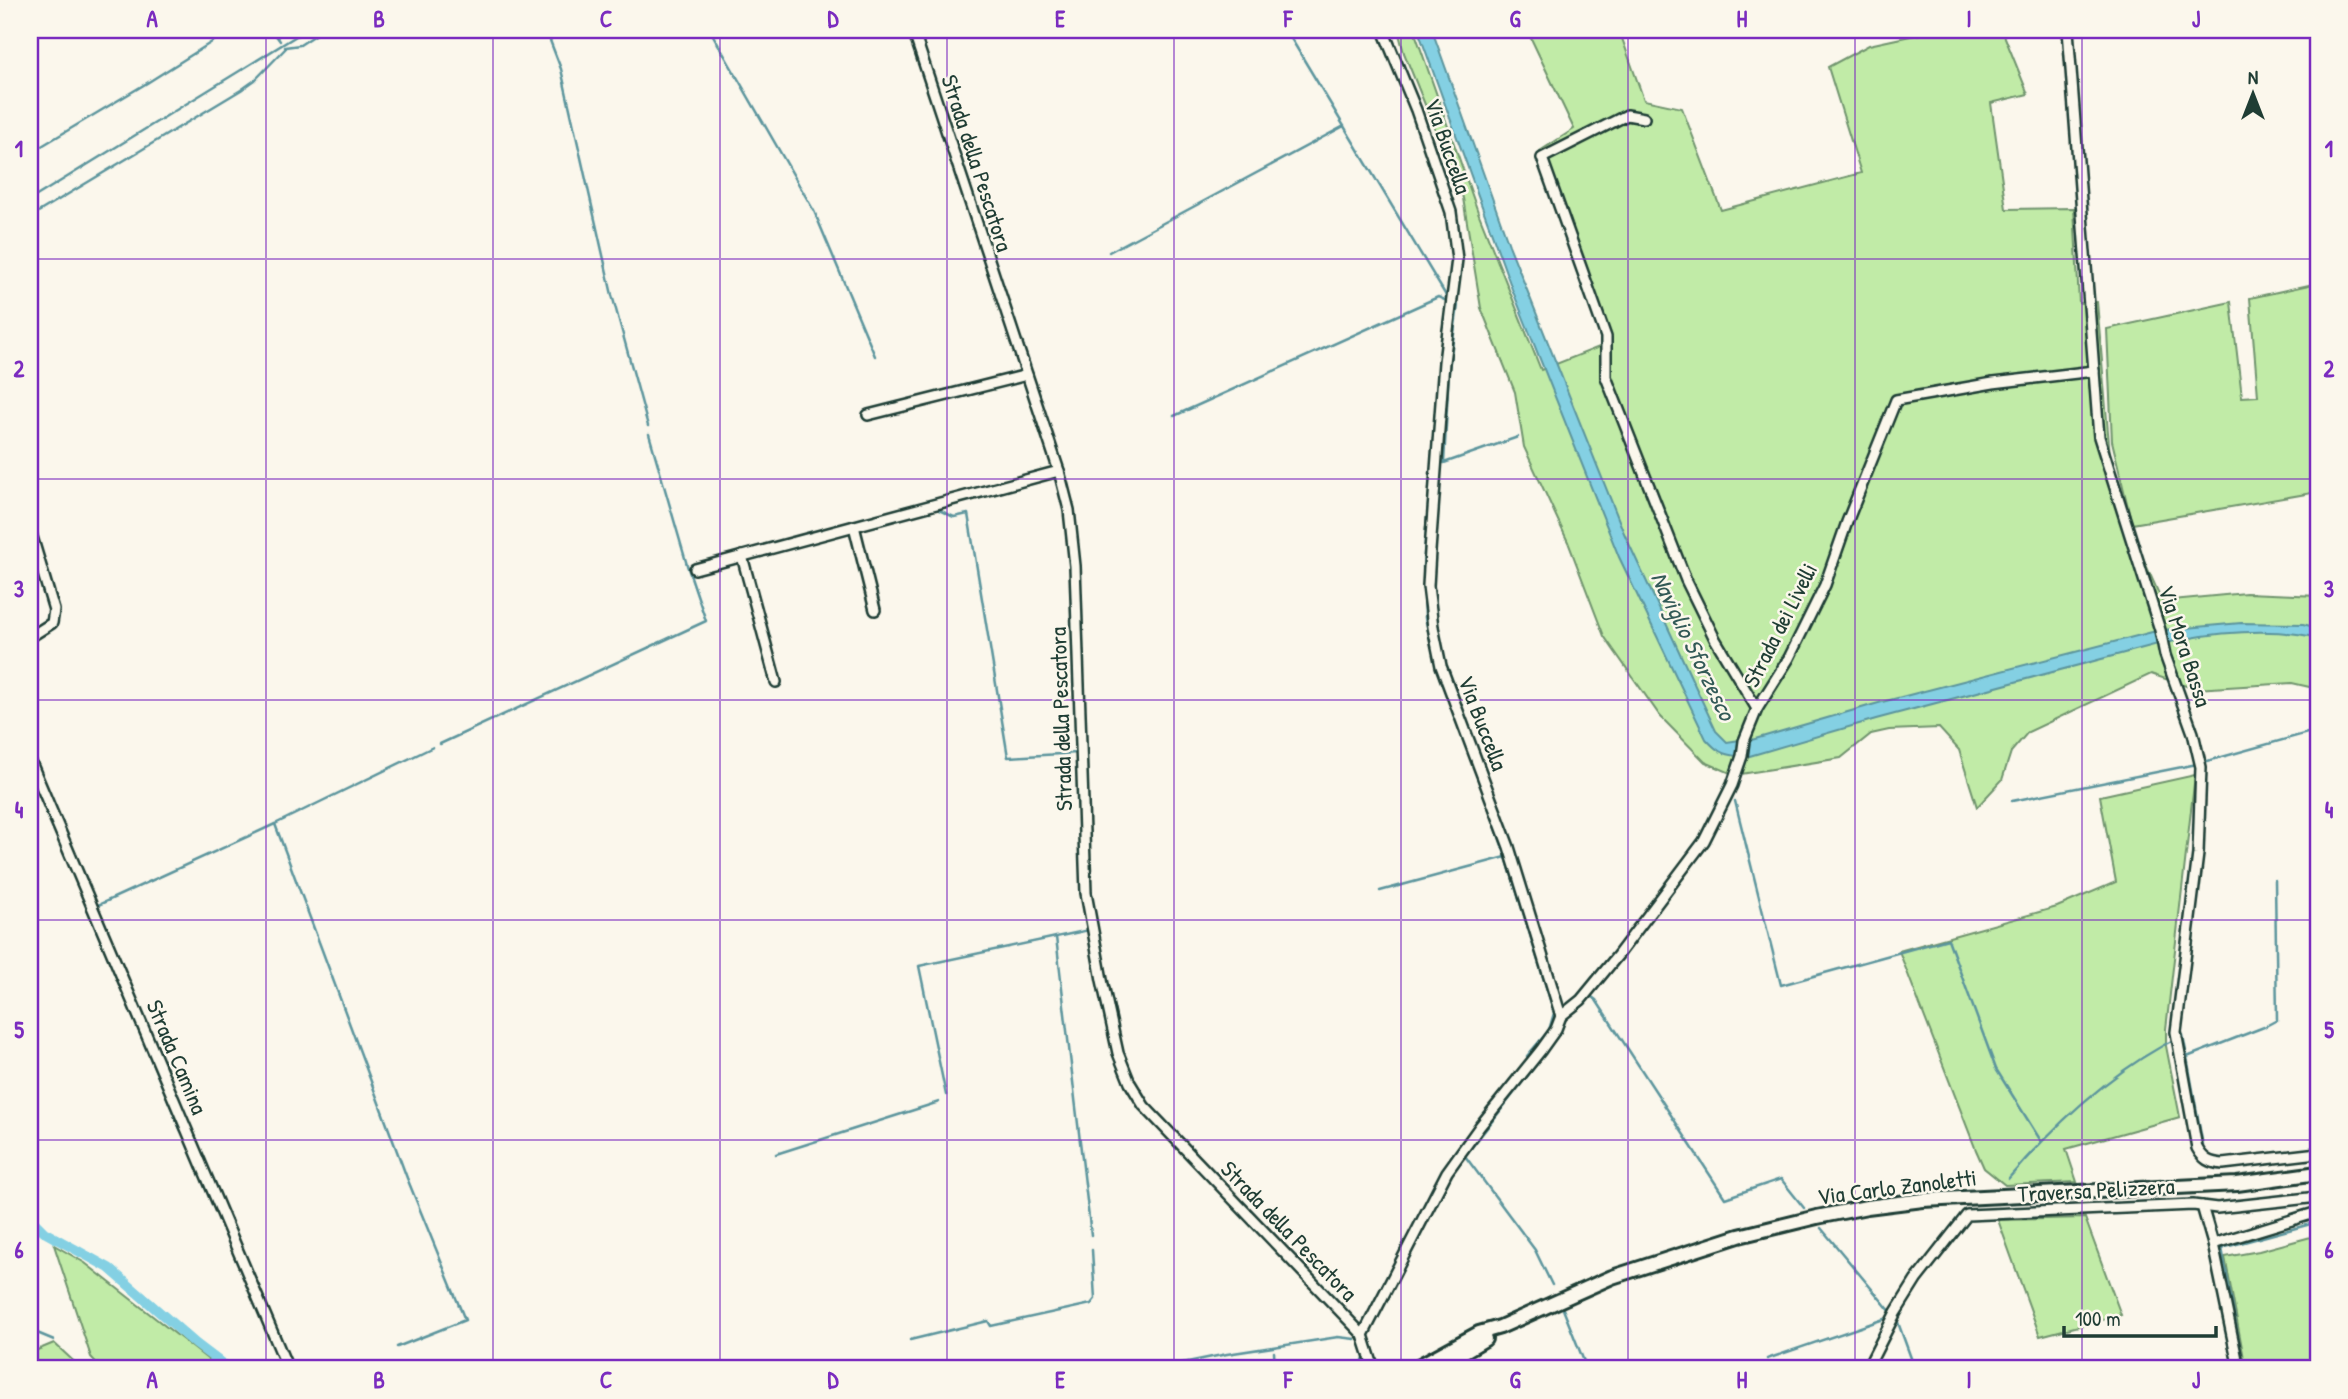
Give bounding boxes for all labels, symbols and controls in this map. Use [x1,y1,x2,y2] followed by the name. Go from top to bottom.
[146,3,158,34] text: A
[373,3,385,34] text: B
[600,3,612,34] text: C
[828,3,840,34] text: D
[1055,3,1066,34] text: E
[1283,3,1294,34] text: F
[1509,3,1521,34] text: G
[1737,3,1748,34] text: H
[1966,3,1972,34] text: I
[2192,3,2201,34] text: J
[2218,60,2288,130] north arrow
[2248,64,2258,90] text: N
[934,71,1021,255] street label: Strada della Pescatora
[1418,94,1479,198] street label: Via Buccella
[15,133,23,164] text: 1
[2325,133,2333,164] text: 1
[14,353,25,384] text: 2
[2324,353,2335,384] text: 2
[1735,557,1824,692] street label: Strada dei Livelli
[1643,566,1745,728] water label: Naviglio Sforzesco
[14,573,24,604] text: 3
[2324,573,2334,604] text: 3
[2151,581,2220,711] street label: Via Mora Bassa
[1042,627,1079,812] street label: Strada della Pescatora
[1451,671,1516,775] street label: Via Buccella
[15,794,24,825] text: 4
[2325,794,2334,825] text: 4
[139,995,215,1119] street label: Strada Camina
[14,1014,24,1045] text: 5
[2324,1014,2334,1045] text: 5
[1214,1154,1364,1308] street label: Strada della Pescatora
[1816,1161,1978,1212] street label: Via Carlo Zanoletti
[2017,1170,2175,1209] street label: Traversa Pelizzera
[14,1234,24,1265] text: 6
[2324,1234,2334,1265] text: 6
[2064,1294,2217,1338] scale bar
[2075,1304,2121,1333] text: 100 m
[146,1364,158,1395] text: A
[373,1364,385,1395] text: B
[600,1364,612,1395] text: C
[828,1364,840,1395] text: D
[1055,1364,1066,1395] text: E
[1283,1364,1294,1395] text: F
[1509,1364,1521,1395] text: G
[1737,1364,1748,1395] text: H
[1966,1364,1972,1395] text: I
[2192,1364,2201,1395] text: J

